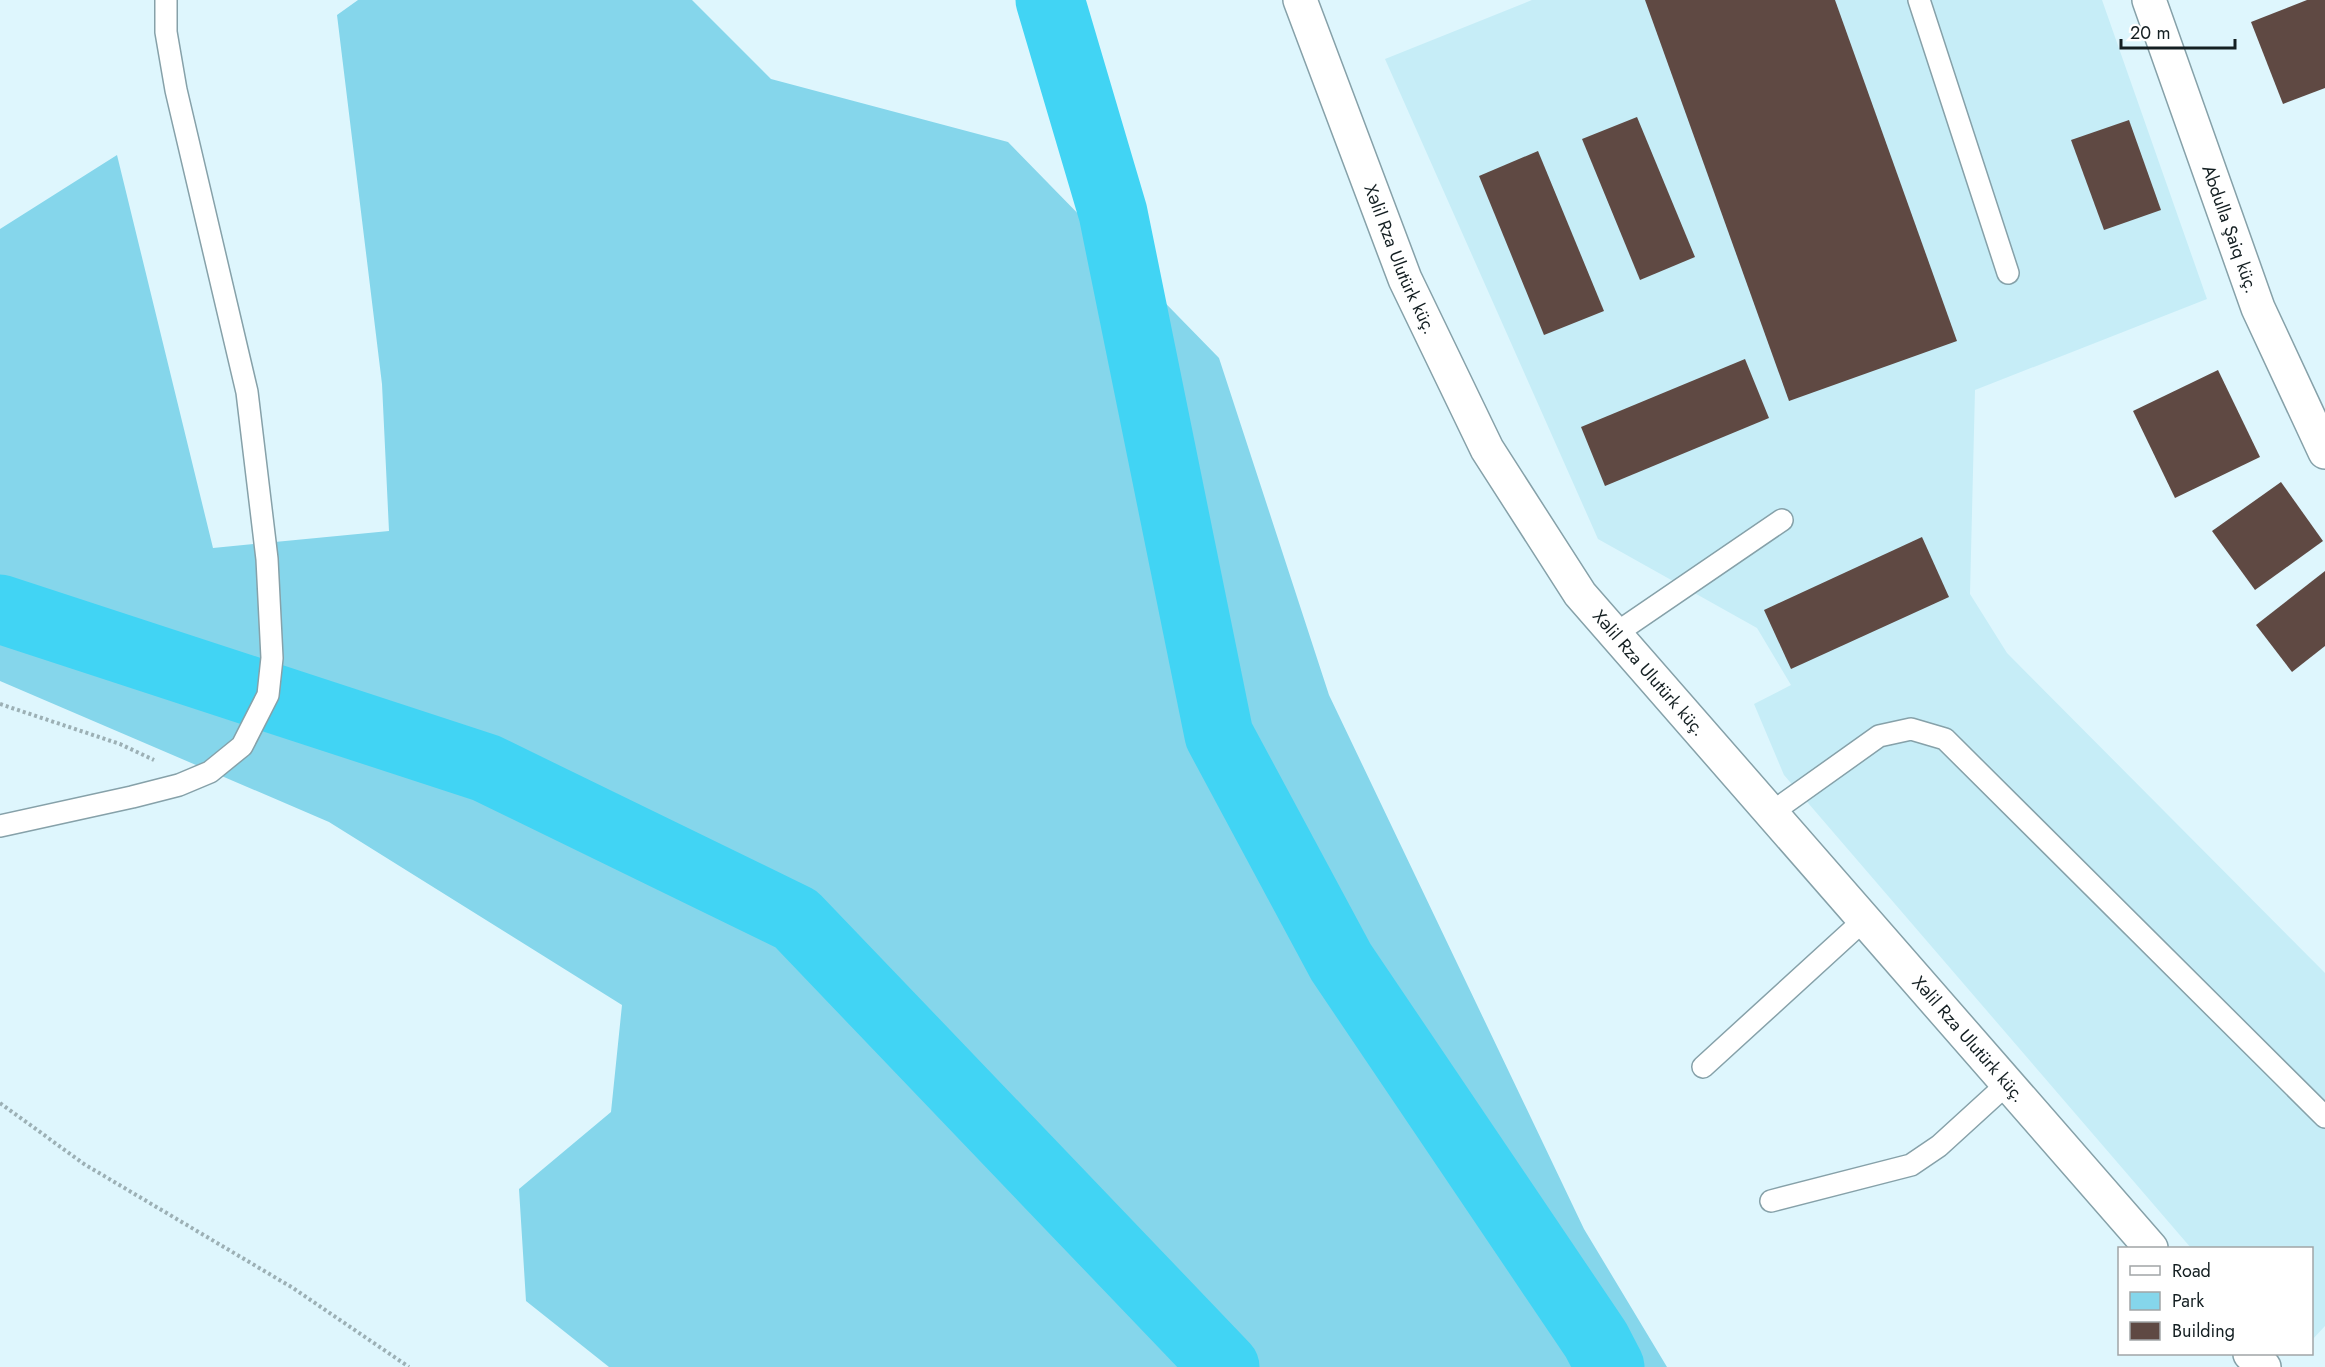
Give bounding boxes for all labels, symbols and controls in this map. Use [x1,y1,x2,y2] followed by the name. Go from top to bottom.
[2121,12,2235,50] scale bar
[2130,20,2170,46] text: 20 m
[2195,161,2265,297] street label: Abdulla Şaiq küç.
[1358,181,1443,339] street label: Xəlil Rza Ulutürk küç.
[1586,604,1712,742] street label: Xəlil Rza Ulutürk küç.
[1906,970,2031,1108] street label: Xəlil Rza Ulutürk küç.
[2118,1247,2313,1355] legend
[2172,1258,2211,1284] text: Road
[2172,1288,2204,1314] text: Park
[2172,1318,2235,1344] text: Building

